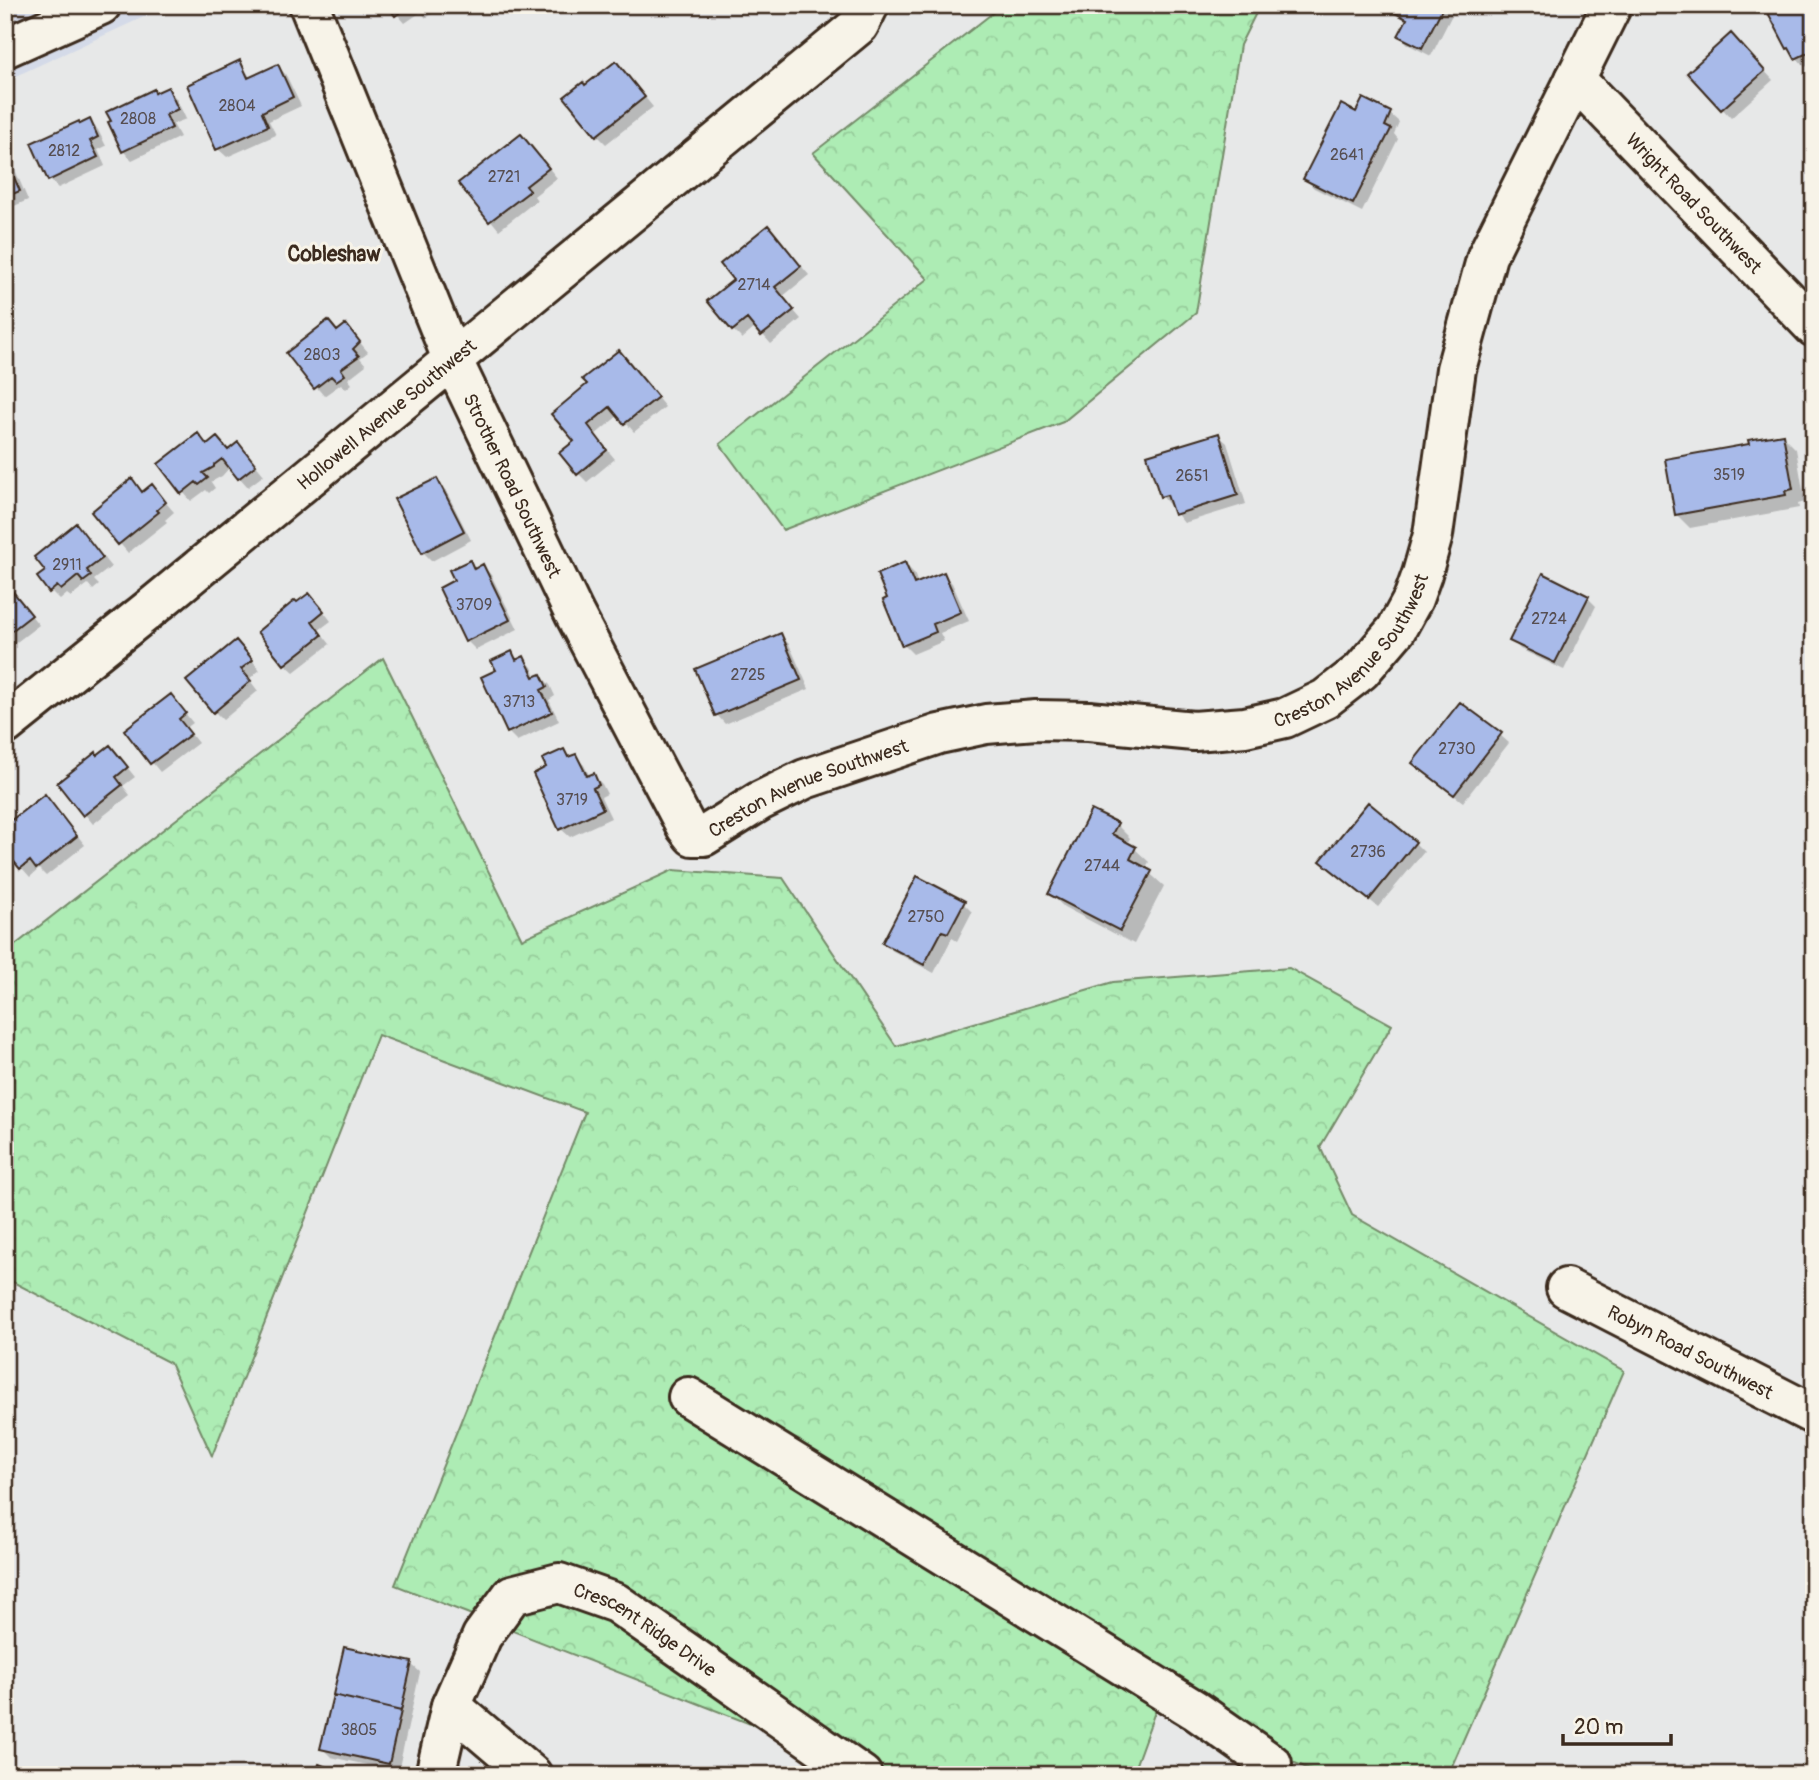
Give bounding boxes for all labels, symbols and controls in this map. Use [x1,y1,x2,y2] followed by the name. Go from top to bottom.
[218,96,256,116] house number: 2804
[120,109,156,129] house number: 2808
[1620,128,1767,279] street label: Wright Road Southwest
[48,141,80,161] house number: 2812
[1330,145,1364,165] house number: 2641
[488,167,520,187] house number: 2721
[287,241,381,268] district label: Cobleshaw
[738,275,770,295] house number: 2714
[292,334,482,496] street label: Hollowell Avenue Southwest
[304,345,340,365] house number: 2803
[457,390,566,582] street label: Strother Road Southwest
[1713,465,1745,485] house number: 3519
[1175,466,1209,486] house number: 2651
[52,555,82,575] house number: 2911
[1272,570,1434,733] street label: Creston Avenue Southwest
[456,595,492,615] house number: 3709
[1531,609,1567,629] house number: 2724
[730,665,766,685] house number: 2725
[503,692,535,712] house number: 3713
[704,734,912,843] street label: Creston Avenue Southwest
[1438,739,1476,759] house number: 2730
[556,790,588,810] house number: 3719
[1350,842,1386,862] house number: 2736
[1084,856,1120,876] house number: 2744
[907,907,945,927] house number: 2750
[1603,1300,1777,1405] street label: Robyn Road Southwest
[570,1578,721,1683] street label: Crescent Ridge Drive
[1563,1703,1672,1747] scale bar
[1574,1714,1623,1741] text: 20 m
[341,1720,377,1740] house number: 3805

